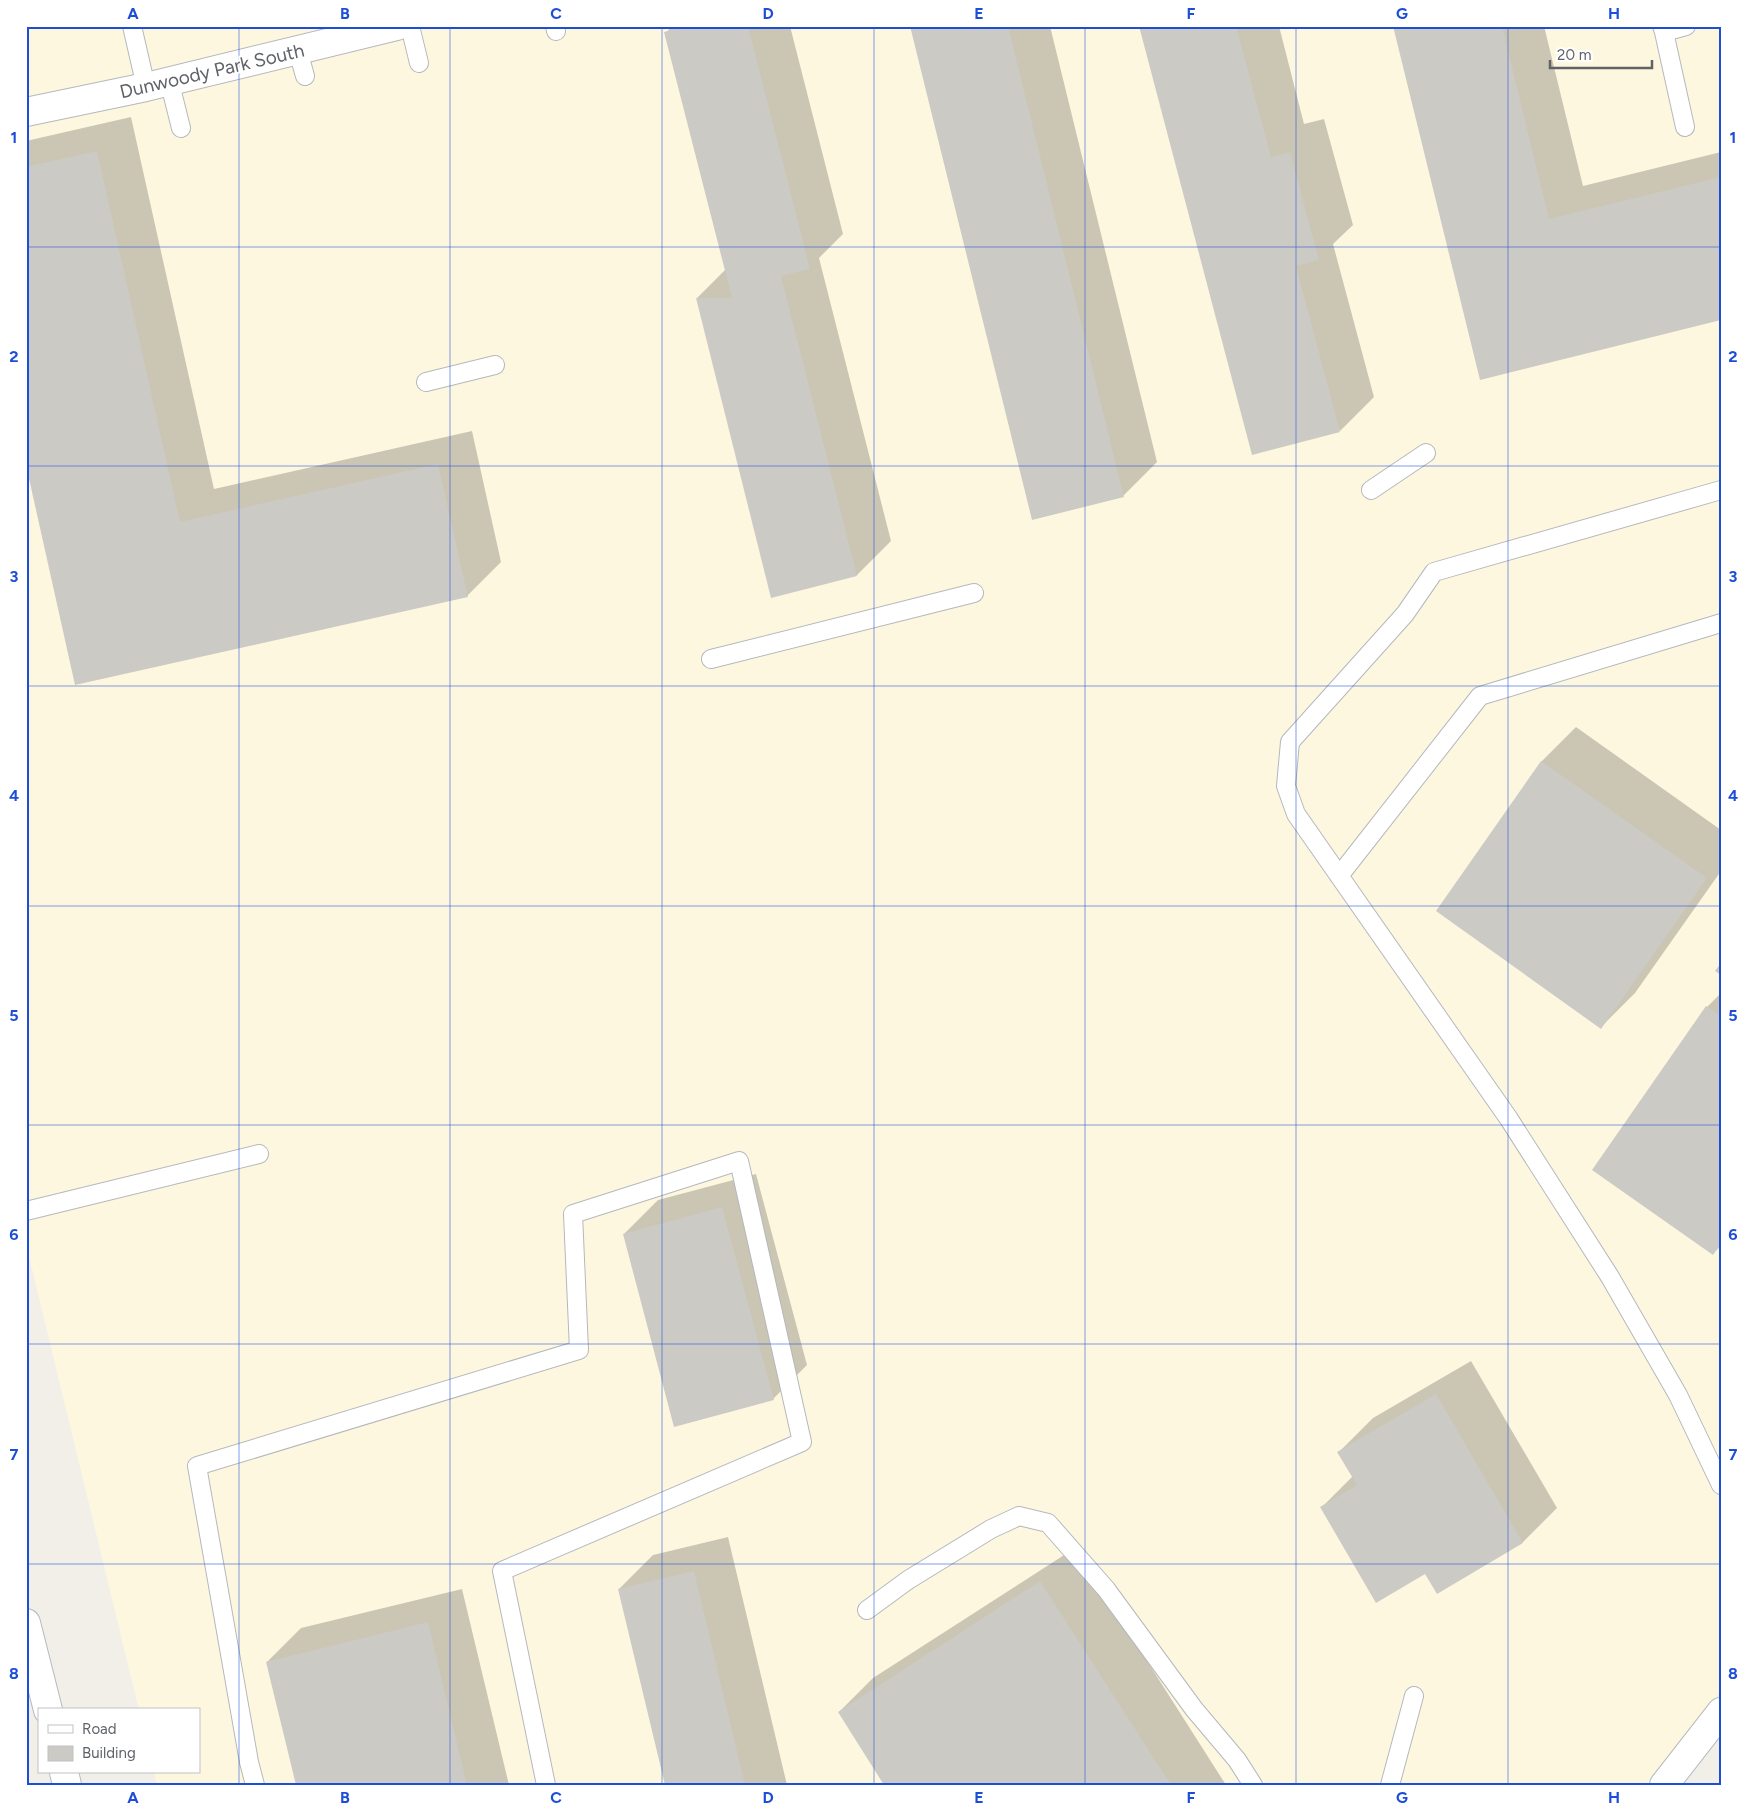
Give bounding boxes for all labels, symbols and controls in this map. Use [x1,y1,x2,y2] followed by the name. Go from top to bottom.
[127,4,139,23] text: A
[340,4,350,23] text: B
[550,4,562,23] text: C
[762,4,774,23] text: D
[974,4,984,23] text: E
[1187,4,1196,23] text: F
[1396,4,1408,23] text: G
[1608,4,1620,23] text: H
[1550,38,1652,70] scale bar
[118,39,306,103] street label: Dunwoody Park South
[1557,46,1591,64] text: 20 m
[11,128,17,147] text: 1
[1730,128,1736,147] text: 1
[9,347,19,366] text: 2
[1728,347,1738,366] text: 2
[10,567,19,586] text: 3
[1729,567,1738,586] text: 3
[9,786,19,805] text: 4
[1728,786,1738,805] text: 4
[9,1006,19,1025] text: 5
[1728,1006,1738,1025] text: 5
[9,1225,19,1244] text: 6
[1728,1225,1738,1244] text: 6
[10,1445,19,1464] text: 7
[1729,1445,1738,1464] text: 7
[9,1664,19,1683] text: 8
[1728,1664,1738,1683] text: 8
[38,1708,200,1774] legend
[82,1720,117,1738] text: Road
[82,1744,136,1762] text: Building
[127,1788,139,1807] text: A
[340,1788,350,1807] text: B
[550,1788,562,1807] text: C
[762,1788,774,1807] text: D
[974,1788,984,1807] text: E
[1187,1788,1196,1807] text: F
[1396,1788,1408,1807] text: G
[1608,1788,1620,1807] text: H

